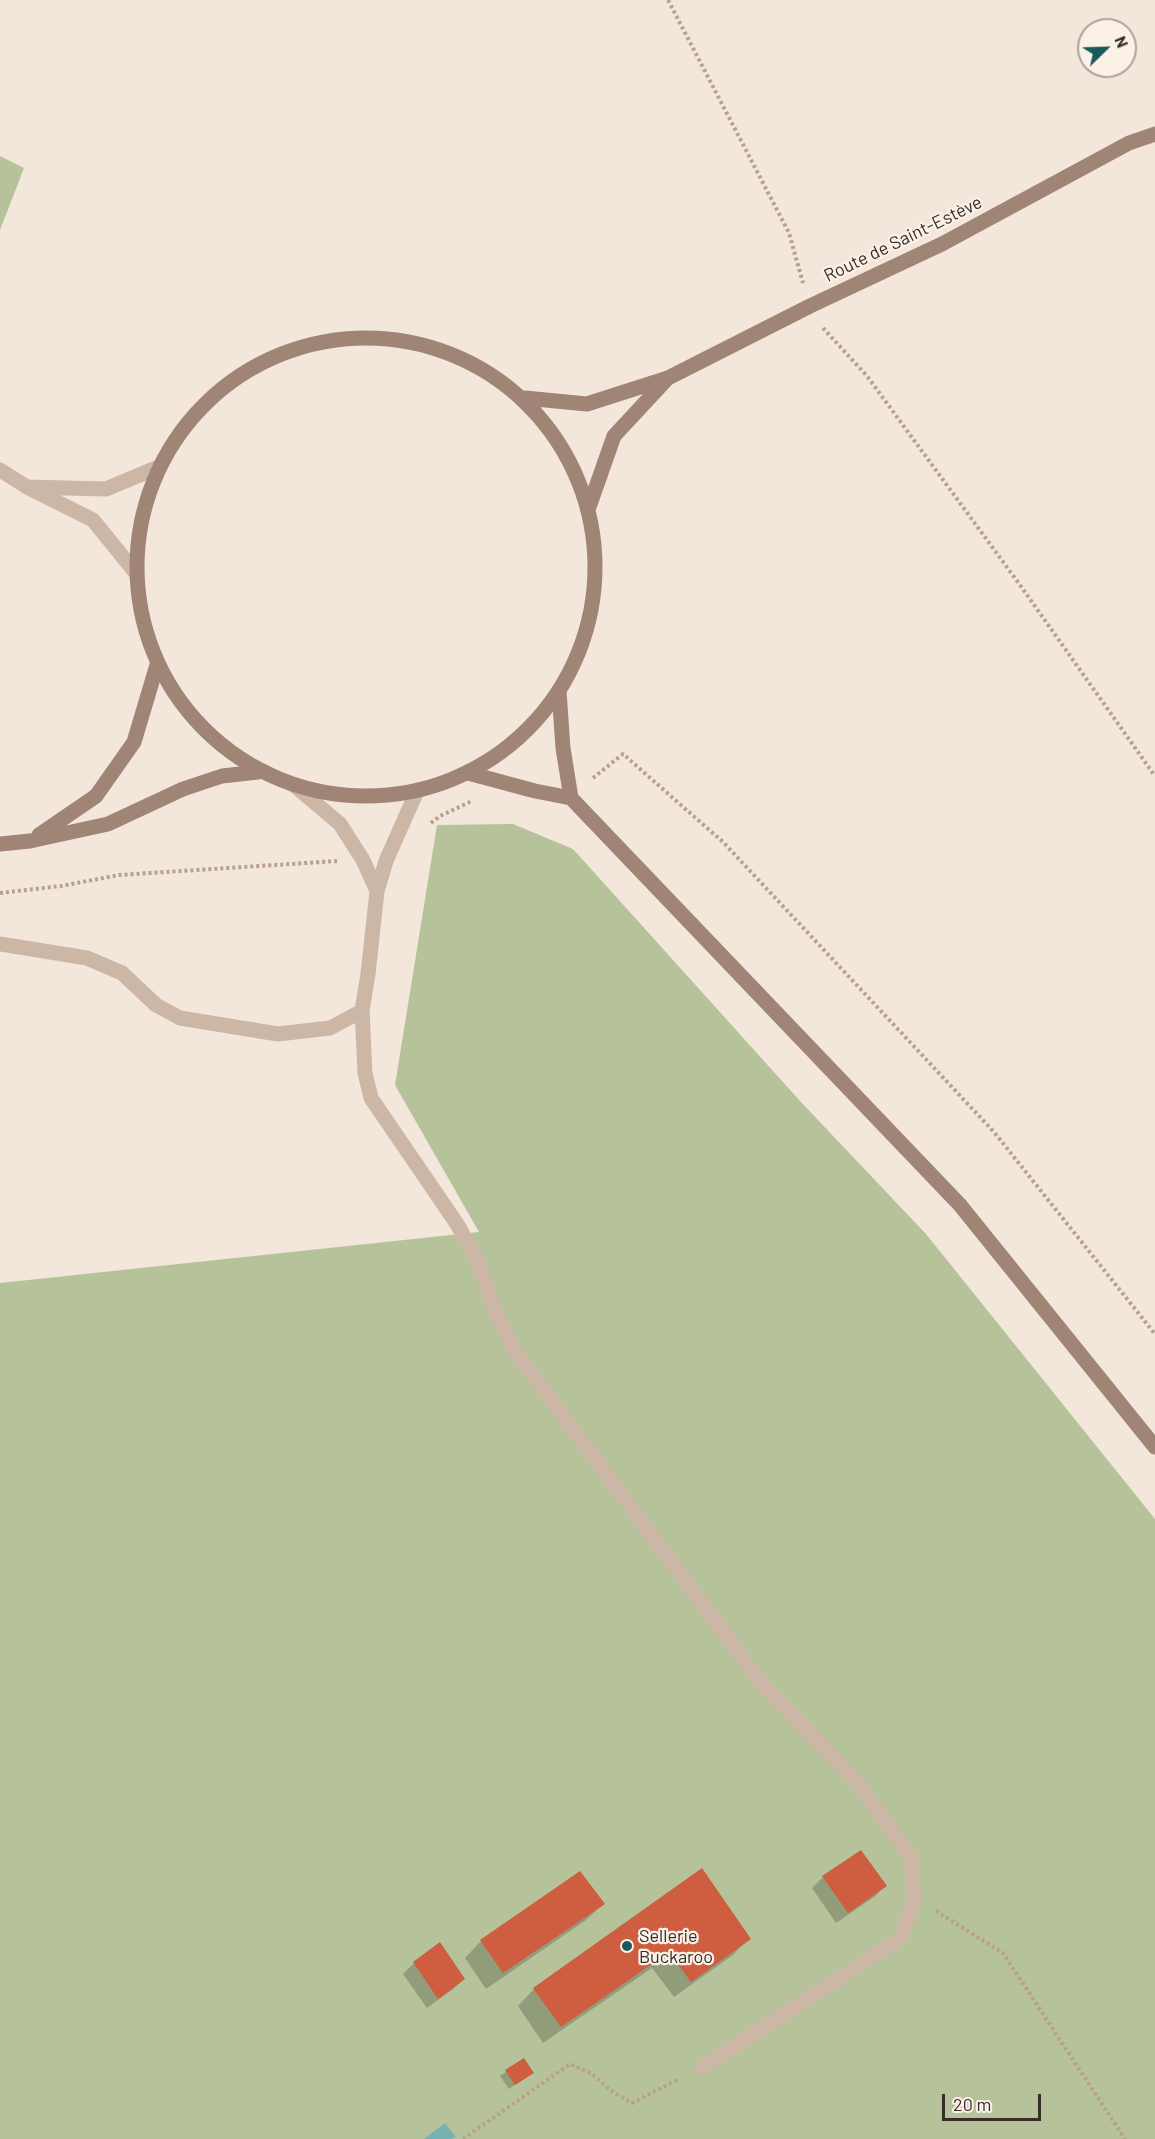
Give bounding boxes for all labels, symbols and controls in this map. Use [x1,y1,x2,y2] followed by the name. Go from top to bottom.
[1077,18,1137,78] north arrow
[1111,33,1133,50] text: N
[820,191,986,287] street label: Route de Saint-Estève
[639,1925,713,1968] place label: Sellerie Buckaroo
[620,1939,634,1953] marker: Sellerie Buckaroo
[945,2082,1044,2120] scale bar
[953,2093,991,2115] text: 20 m

